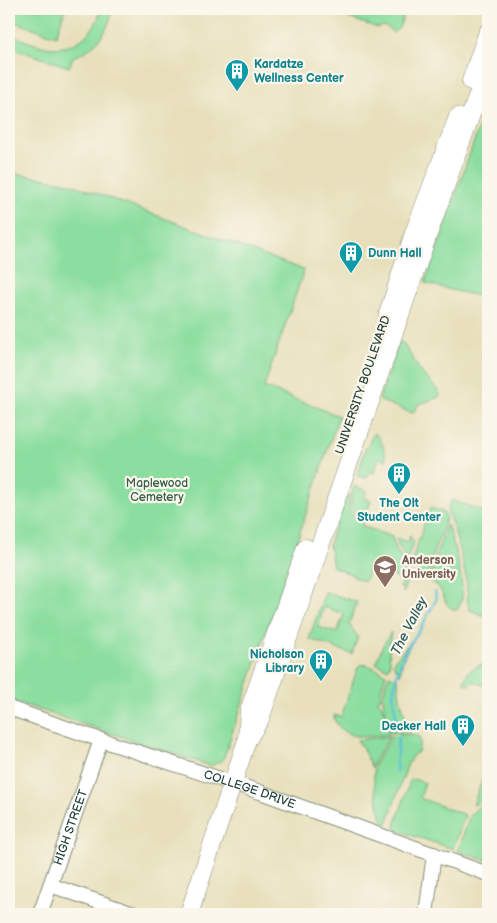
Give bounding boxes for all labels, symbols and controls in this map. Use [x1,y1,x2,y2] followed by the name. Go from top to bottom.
[254,57,344,86] place label: Kardatze Wellness Center
[224,58,250,92] building icon: Kardatze Wellness Center
[338,240,364,274] building icon: Dunn Hall
[368,246,422,261] place label: Dunn Hall
[332,313,394,456] street label: UNIVERSITY BOULEVARD
[386,461,412,495] building icon: The Olt Student Center
[126,476,188,505] park label: Maplewood Cemetery
[357,496,441,525] place label: The Olt Student Center
[401,553,456,582] place label: Anderson University
[372,554,398,588] school or university icon: Anderson University
[387,593,431,658] water label: The Valley
[250,647,304,676] place label: Nicholson Library
[308,648,334,682] building icon: Nicholson Library
[450,713,476,747] building icon: Decker Hall
[381,719,446,734] place label: Decker Hall
[202,767,298,812] street label: COLLEGE DRIVE
[50,787,91,867] street label: HIGH STREET

